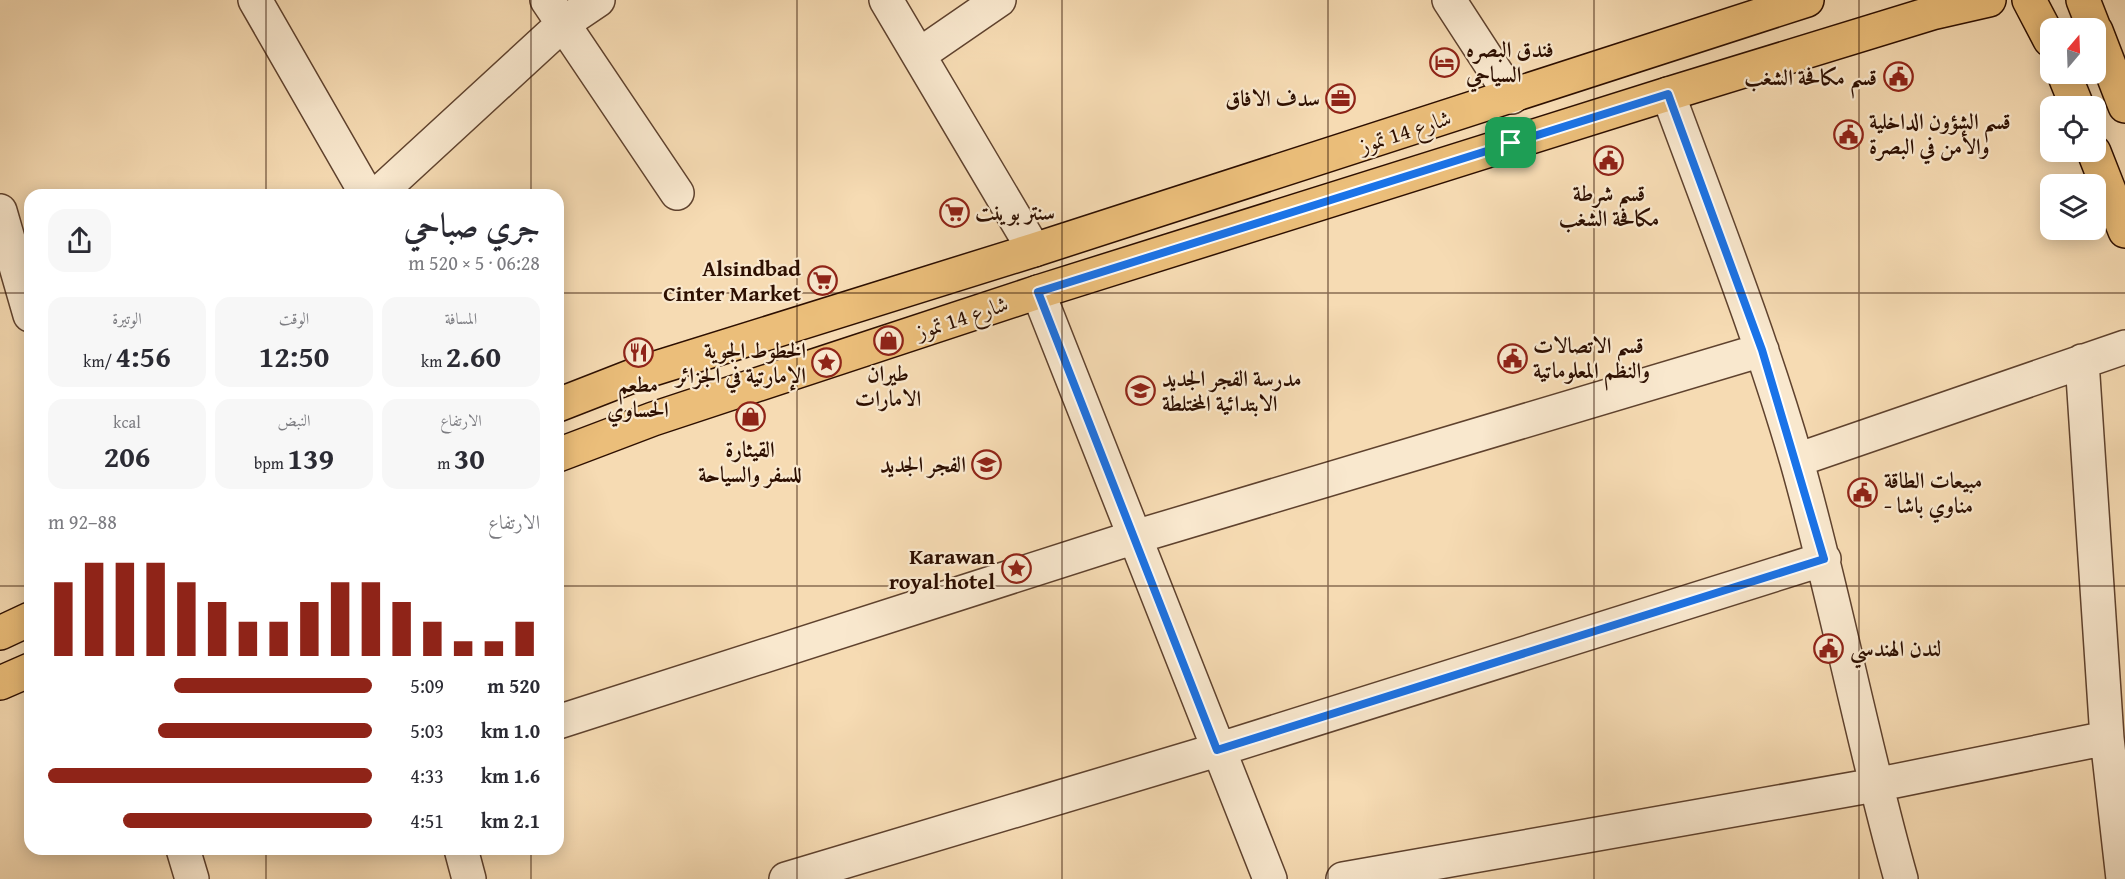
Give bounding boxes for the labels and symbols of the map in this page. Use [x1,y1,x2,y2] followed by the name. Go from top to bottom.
[2040,18,2106,84] north arrow
[1465,33,1554,93] place label: فندق البصره السياحي
[1429,46,1461,78] hotel icon: فندق البصره السياحي
[1744,61,1877,99] place label: قسم مكافحة الشغب
[1882,61,1914,93] public building icon: قسم مكافحة الشغب
[1225,82,1320,114] place label: سدف الافاق
[1325,82,1357,114] office icon: سدف الافاق
[1353,101,1456,164] street label: شارع 14 تموز
[1869,105,2011,165] place label: قسم الشؤون الداخلية والأمن في البصرة
[1485,117,1536,168] pin
[1832,118,1864,150] public building icon: قسم الشؤون الداخلية والأمن في البصرة
[1593,145,1625,177] public building icon: قسم شرطة مكافحة الشغب
[1559,177,1659,234] place label: قسم شرطة مكافحة الشغب
[938,196,970,228] supermarket icon: سنتر بوينت
[975,196,1055,228] place label: سنتر بوينت
[663,252,802,309] place label: Alsindbad Cinter Market
[806,265,838,297] supermarket icon: Alsindbad Cinter Market
[910,287,1013,350] street label: شارع 14 تموز
[872,325,904,357] shop icon: طيران الامارات
[1533,329,1650,391] place label: قسم الاتصالات والنظم المعلوماتية
[674,334,806,394] place label: الخطوط الجوية الإمارتية في الجزائر
[622,336,654,368] restaurant icon: مطعم الحساوي
[1496,342,1528,374] public building icon: قسم الاتصالات والنظم المعلوماتية
[811,347,843,379] place icon: الخطوط الجوية الإمارتية في الجزائر
[855,357,921,414] place label: طيران الامارات
[1162,362,1301,419] place label: مدرسة الفجر الجديد الابتدائية المختلطة
[607,368,669,428] place label: مطعم الحساوي
[1125,375,1157,407] school or university icon: مدرسة الفجر الجديد الابتدائية المختلطة
[734,401,766,433] shop icon: القيثارة للسفر والسياحة
[698,433,802,490] place label: القيثارة للسفر والسياحة
[880,448,966,480] place label: الفجر الجديد
[971,448,1003,480] school or university icon: الفجر الجديد
[1884,464,1982,524] place label: مبيعات الطاقة - مناوي باشا
[1847,477,1879,509] public building icon: مبيعات الطاقة - مناوي باشا
[889,540,995,597] place label: Karawan royal hotel
[1000,553,1032,585] place icon: Karawan royal hotel
[1813,632,1845,664] public building icon: لندن الهندسي
[1850,632,1941,669] place label: لندن الهندسي

